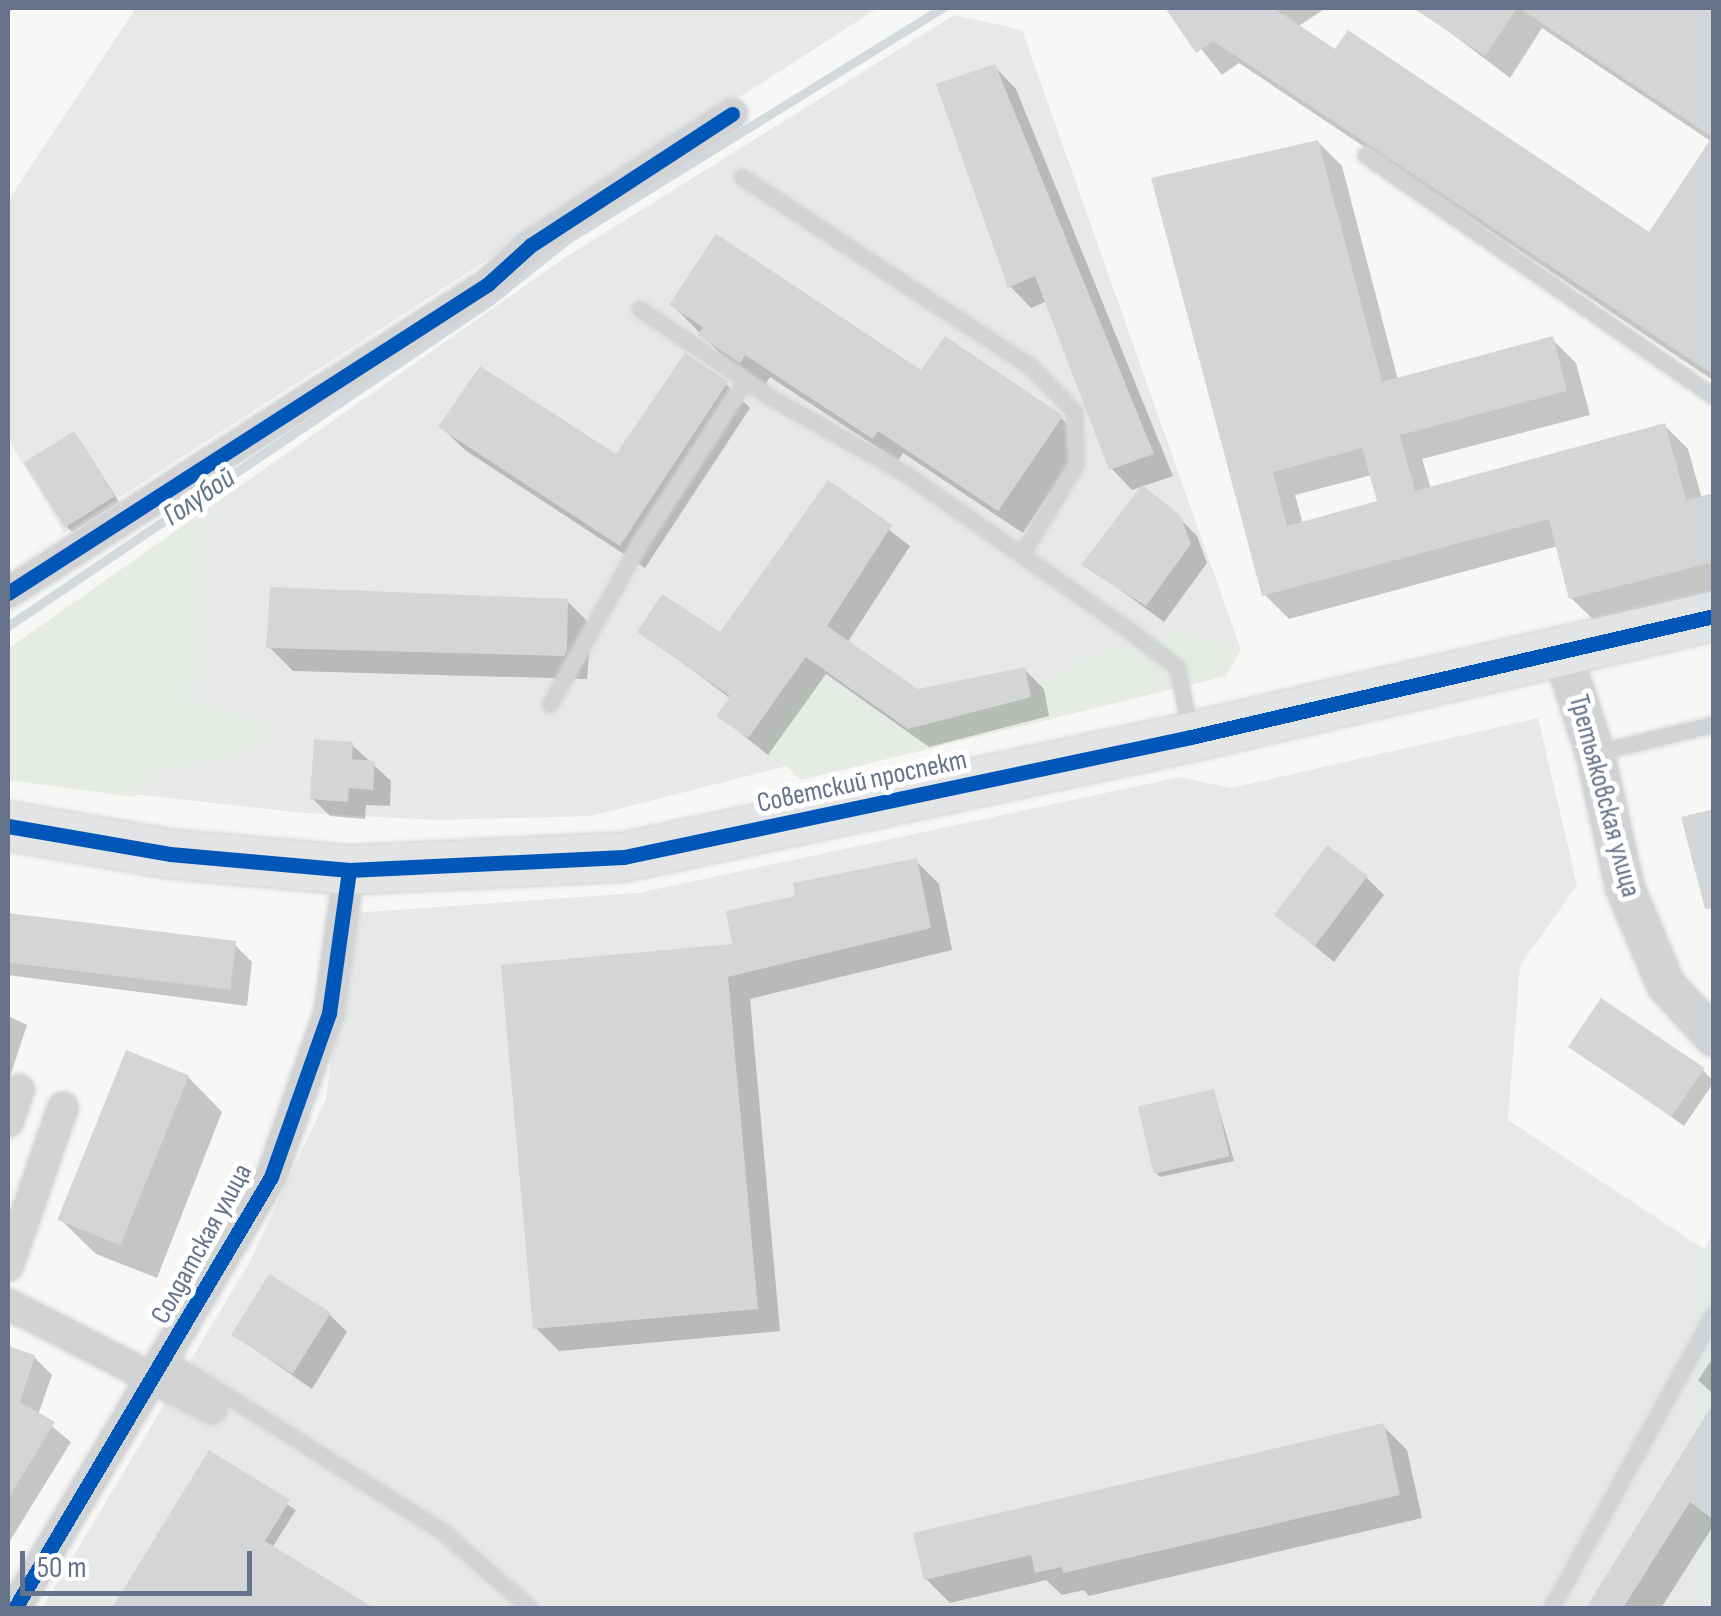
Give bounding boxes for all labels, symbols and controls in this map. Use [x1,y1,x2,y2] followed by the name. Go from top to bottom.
[156,460,242,534] water label: Голубой
[1561,691,1647,901] street label: Третьяковская улица
[754,743,970,821] street label: Советский проспект
[144,1158,260,1330] street label: Солдатская улица
[25,1531,258,1593] scale bar
[37,1550,86,1586] text: 50 m

